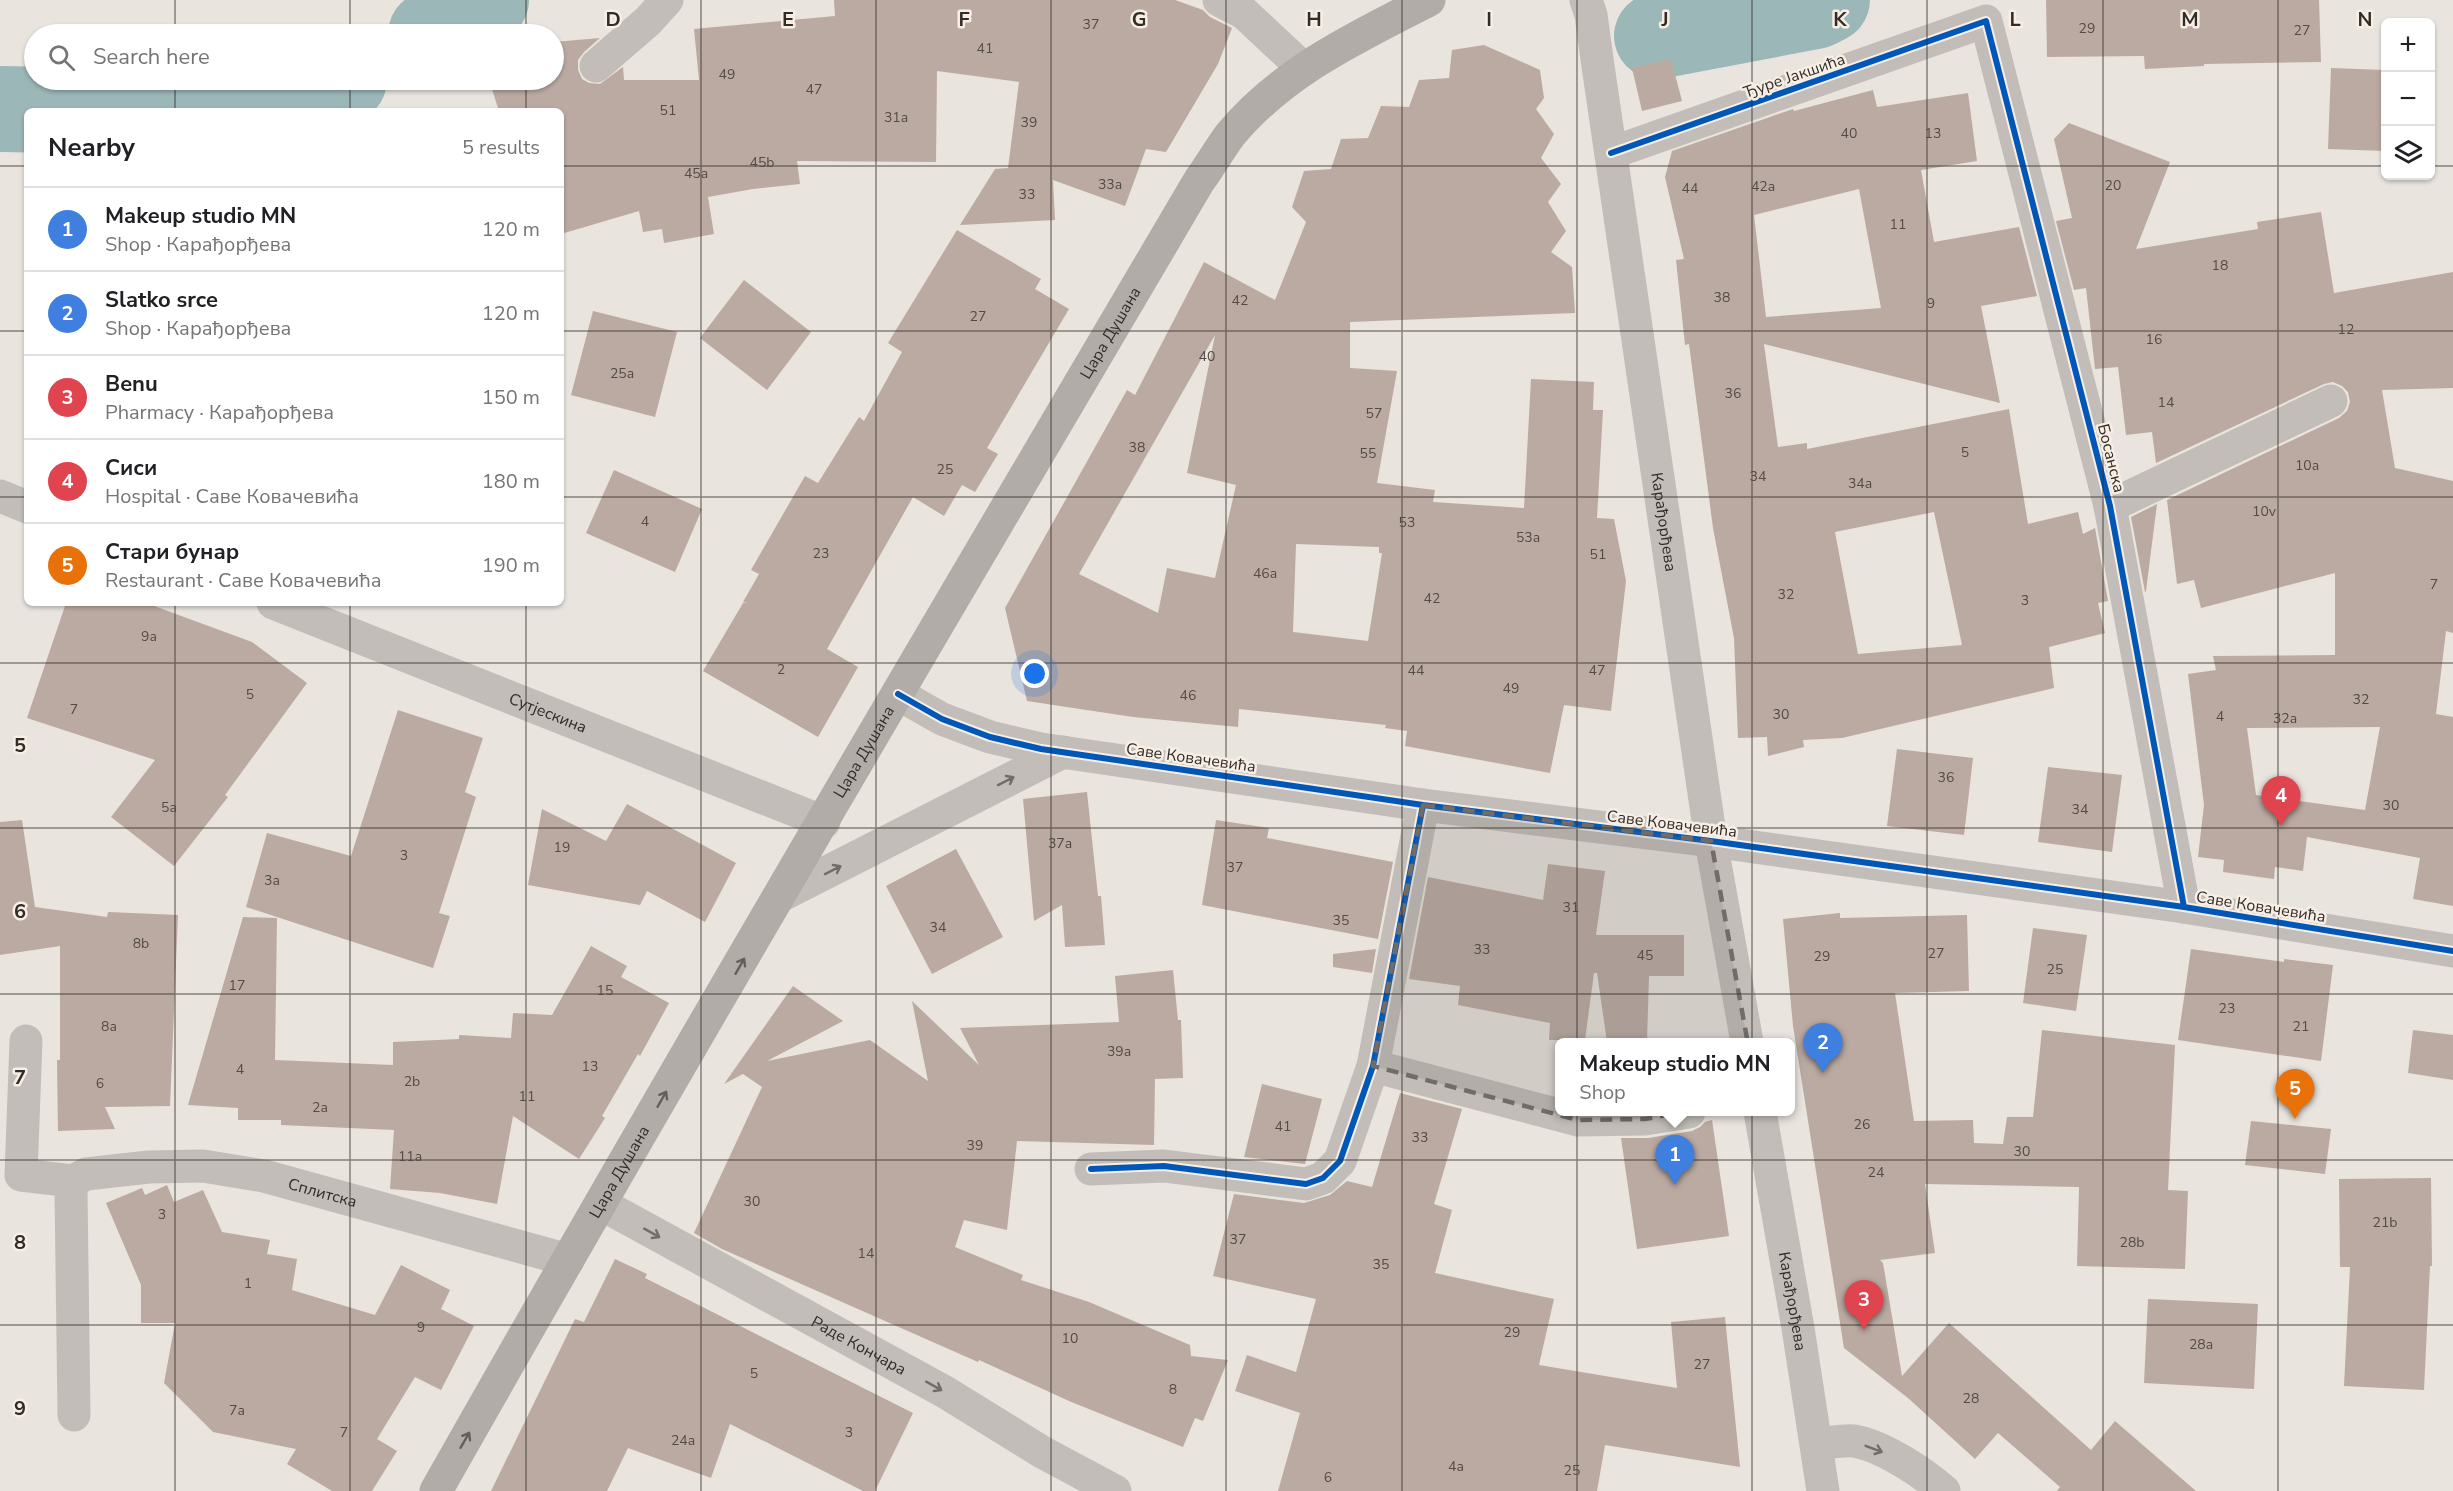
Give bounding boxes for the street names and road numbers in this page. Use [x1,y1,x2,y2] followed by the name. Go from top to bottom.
[1740,48,1848,104] street label: Ђуре Јакшића
[1075,283,1146,383] street label: Цара Душана
[2092,422,2130,495] street label: Босанска
[1645,471,1682,573] street label: Карађорђева
[506,688,590,739] street label: Сутјескина
[828,702,900,802] street label: Цара Душана
[1125,738,1257,778] street label: Саве Ковачевића
[1606,805,1738,843] street label: Саве Ковачевића
[2195,886,2327,928] street label: Саве Ковачевића
[584,1122,655,1222] street label: Цара Душана
[286,1173,359,1213] street label: Сплитска
[1773,1250,1811,1352] street label: Карађорђева
[807,1311,910,1381] street label: Раде Кончара

